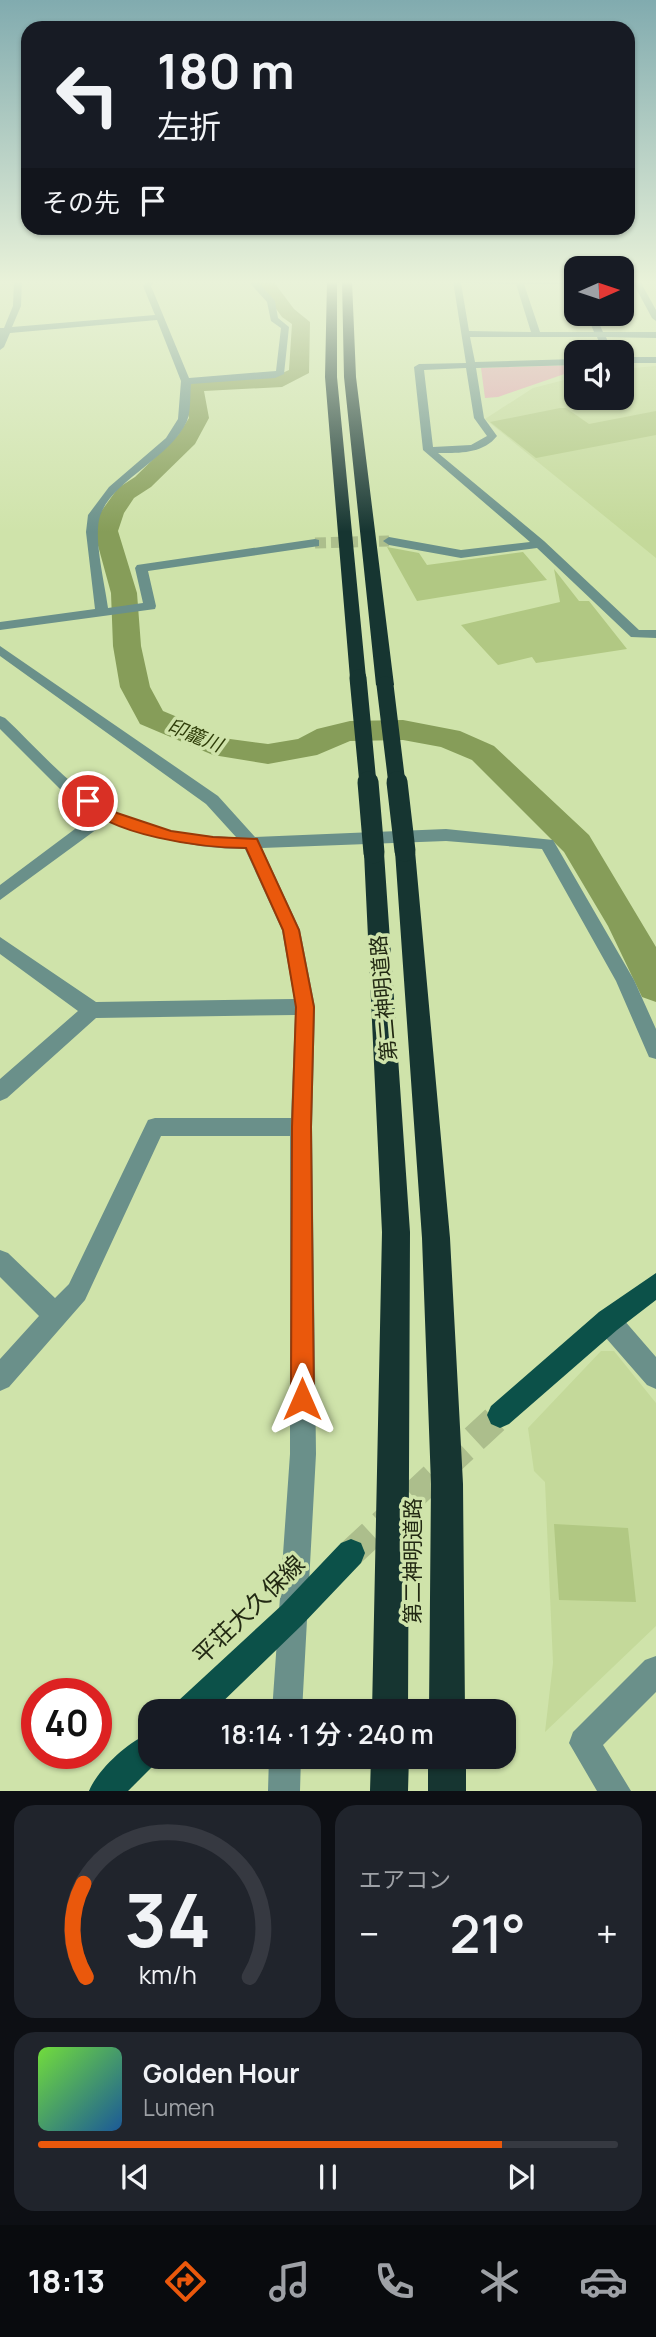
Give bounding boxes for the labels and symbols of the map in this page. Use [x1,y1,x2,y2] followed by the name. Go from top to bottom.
[564,256,634,326] north arrow
[164,712,228,758] water label: 印籠川
[58,771,118,831] pin
[364,934,402,1062] street label: 第二神明道路
[265,1362,339,1436] position arrow
[398,1498,426,1624] street label: 第二神明道路
[185,1547,311,1671] street label: 平荘大久保線
[21,1678,112,1769] speed limit sign: 40

